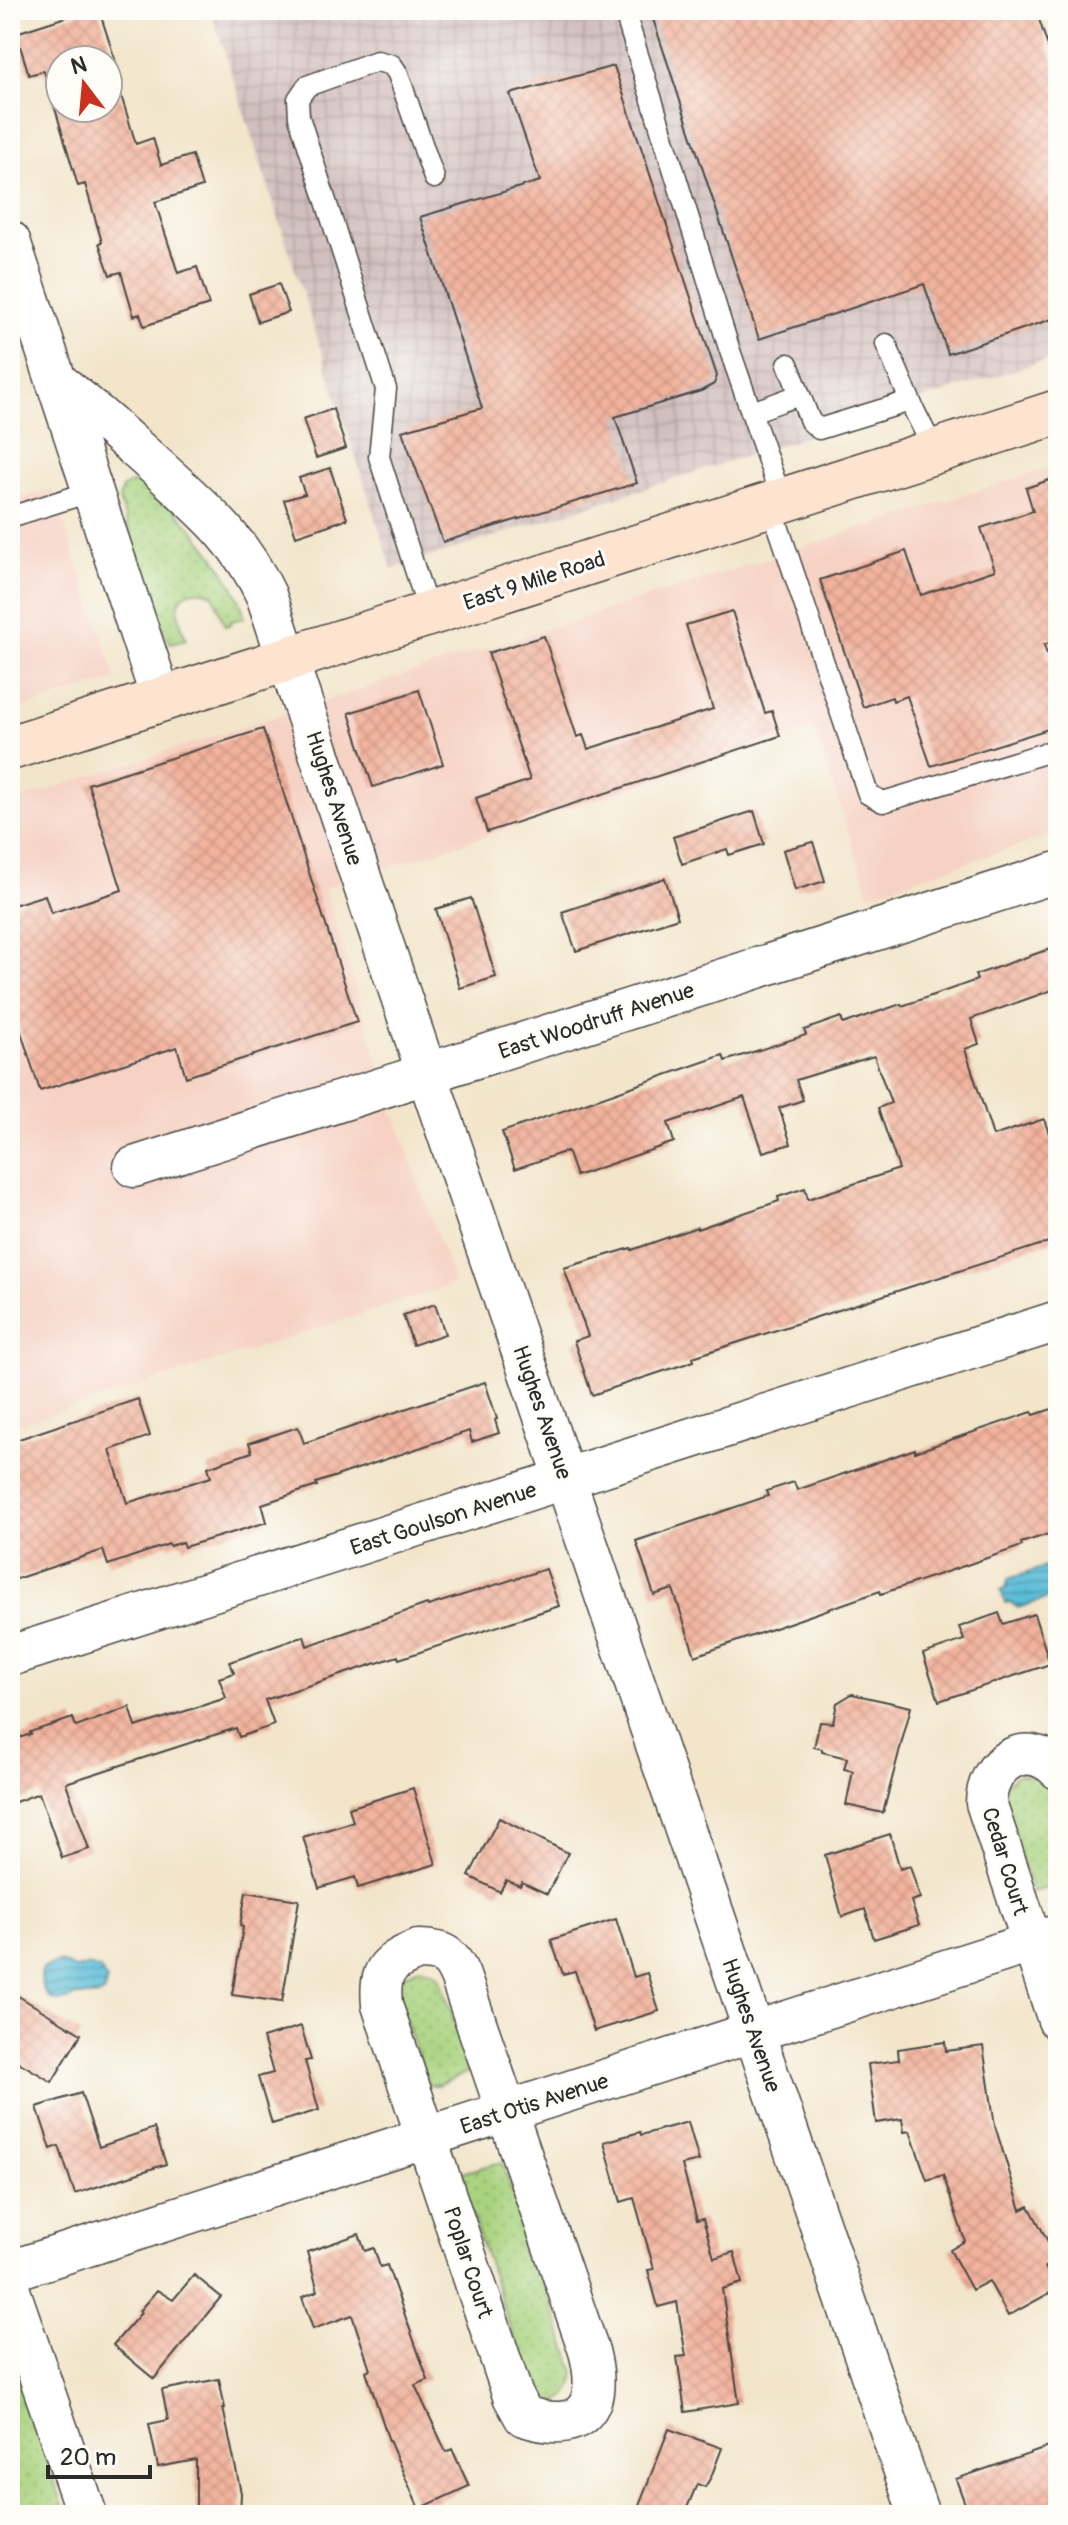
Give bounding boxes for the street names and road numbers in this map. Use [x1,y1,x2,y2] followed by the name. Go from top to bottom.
[460,545,609,617] street label: East 9 Mile Road
[299,728,369,869] street label: Hughes Avenue
[495,976,698,1066] street label: East Woodruff Avenue
[506,1342,578,1483] street label: Hughes Avenue
[347,1476,540,1562] street label: East Goulson Avenue
[975,1804,1035,1919] street label: Cedar Court
[715,1955,787,2096] street label: Hughes Avenue
[457,2067,612,2141] street label: East Otis Avenue
[437,2203,499,2322] street label: Poplar Court

